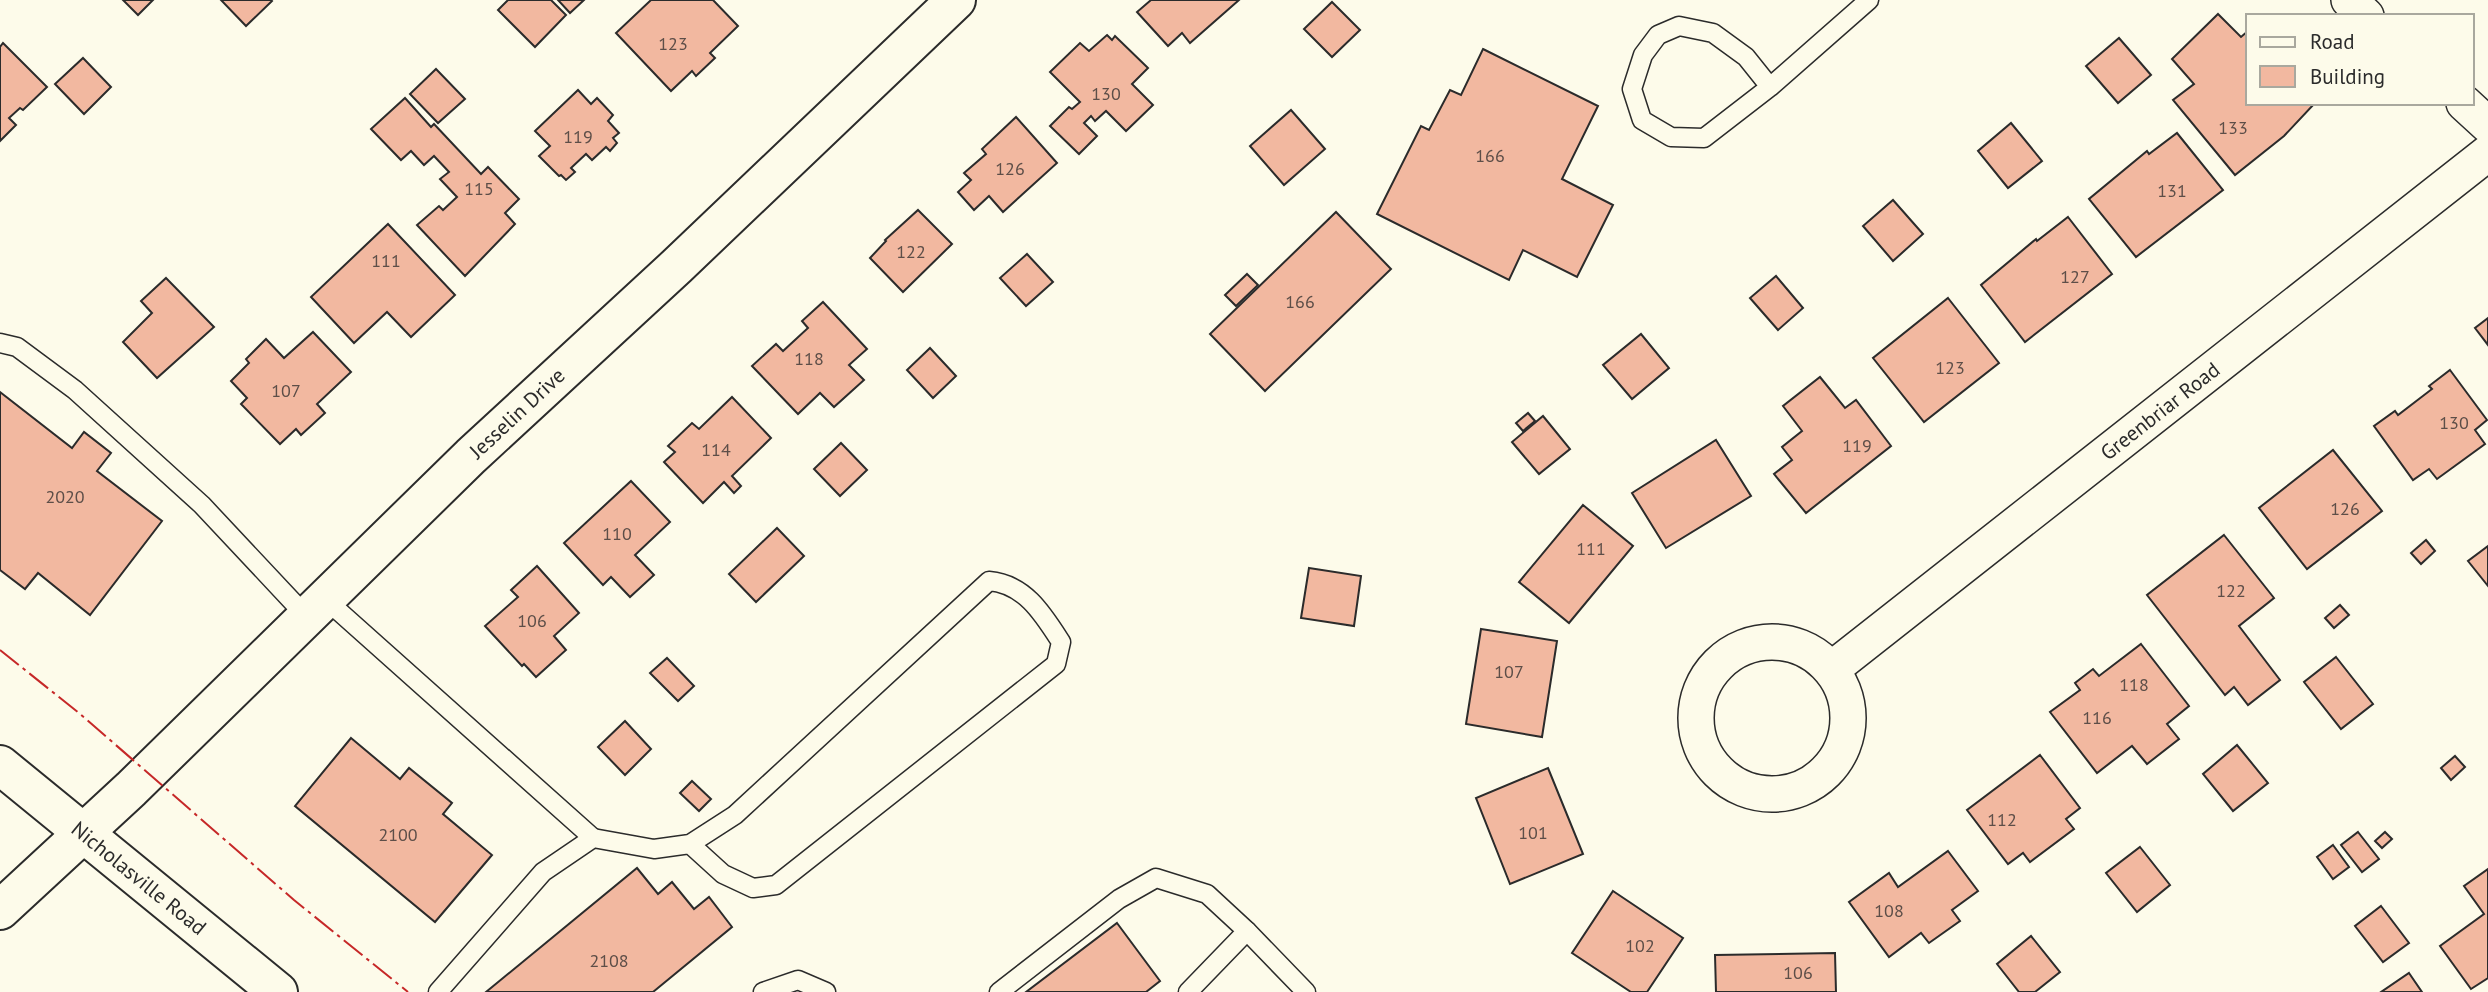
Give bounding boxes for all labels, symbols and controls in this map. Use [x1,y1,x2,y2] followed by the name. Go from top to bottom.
[2246,14,2474,105] legend
[2310,28,2354,55] text: Road
[658,32,688,55] house number: 123
[2310,63,2385,90] text: Building
[1091,82,1121,105] house number: 130
[2218,116,2248,139] house number: 133
[563,125,593,148] house number: 119
[1475,144,1505,167] house number: 166
[995,157,1025,180] house number: 126
[464,177,494,200] house number: 115
[2157,179,2187,202] house number: 131
[896,240,926,263] house number: 122
[371,249,401,272] house number: 111
[2060,265,2090,288] house number: 127
[1285,290,1315,313] house number: 166
[794,347,824,370] house number: 118
[1935,356,1965,379] house number: 123
[2095,356,2225,466] street label: Greenbriar Road
[463,362,570,465] street label: Jesselin Drive
[271,379,301,402] house number: 107
[2439,411,2469,434] house number: 130
[1842,434,1872,457] house number: 119
[701,438,731,461] house number: 114
[45,485,85,508] house number: 2020
[2330,497,2360,520] house number: 126
[602,522,632,545] house number: 110
[1576,537,1606,560] house number: 111
[2216,579,2246,602] house number: 122
[517,609,547,632] house number: 106
[1494,660,1524,683] house number: 107
[2119,673,2149,696] house number: 118
[2082,706,2112,729] house number: 116
[1987,808,2017,831] house number: 112
[66,815,212,941] street label: Nicholasville Road
[1518,821,1548,844] house number: 101
[378,823,418,846] house number: 2100
[1874,899,1904,922] house number: 108
[1625,934,1655,957] house number: 102
[589,949,629,972] house number: 2108
[1783,961,1813,984] house number: 106

